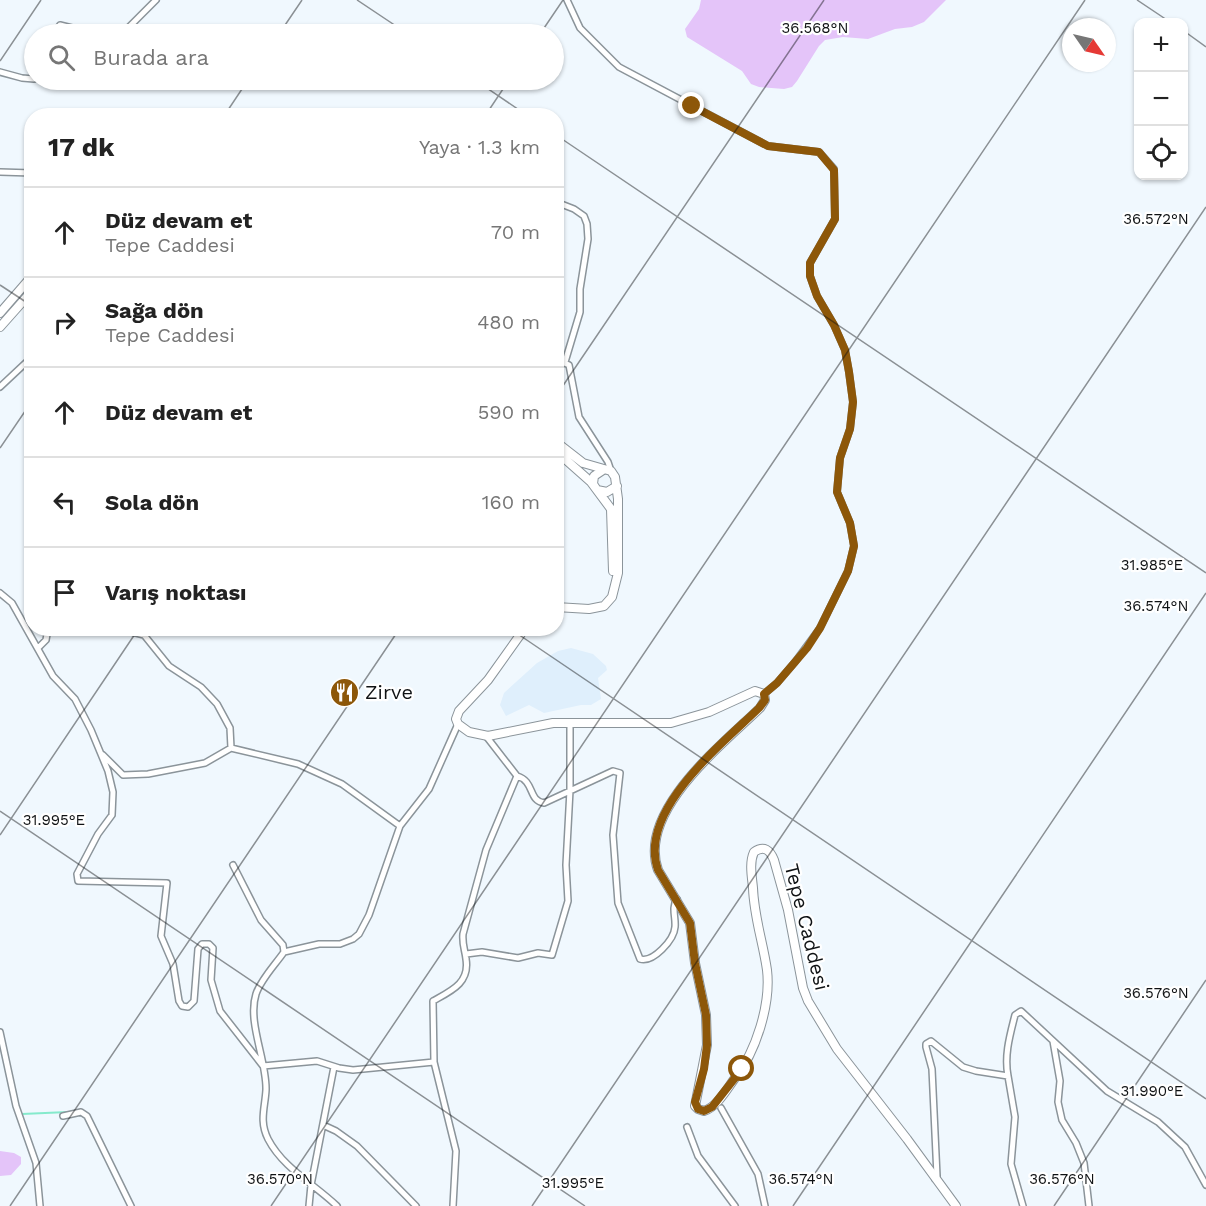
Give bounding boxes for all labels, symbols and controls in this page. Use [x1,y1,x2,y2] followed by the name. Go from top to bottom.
[1062,18,1116,72] north arrow
[1134,18,1188,180] map controls
[1134,18,1188,72] button: +
[782,19,848,37] text: 36.568°N
[24,24,564,90] search box
[45,41,78,74] icon: search
[93,45,209,70] text: Burada ara
[1134,72,1188,126] button: −
[678,92,704,118] route end
[1134,126,1188,180] button: locate
[48,132,114,162] text: 17 dk
[419,135,540,159] text: Yaya · 1.3 km
[105,208,252,233] text: Düz devam et
[1123,210,1189,228] text: 36.572°N
[48,216,81,249] icon: ahead
[491,220,540,244] text: 70 m
[105,233,235,257] text: Tepe Caddesi
[105,298,204,323] text: Sağa dön
[48,306,81,339] icon: right
[477,310,540,334] text: 480 m
[105,323,235,347] text: Tepe Caddesi
[48,396,81,429] icon: ahead
[105,400,252,425] text: Düz devam et
[478,400,540,424] text: 590 m
[48,486,81,519] icon: left
[105,490,199,515] text: Sola dön
[482,490,540,514] text: 160 m
[1121,556,1183,574] text: 31.985°E
[48,576,81,609] icon: arrive
[105,580,247,605] text: Varış noktası
[1123,597,1189,615] text: 36.574°N
[328,676,360,708] restaurant icon: Zirve
[365,680,413,704] place label: Zirve
[23,811,85,829] text: 31.995°E
[780,861,834,993] street label: Tepe Caddesi
[1123,984,1189,1002] text: 36.576°N
[728,1055,754,1081] route start
[1121,1082,1183,1100] text: 31.990°E
[247,1170,313,1188] text: 36.570°N
[768,1170,834,1188] text: 36.574°N
[1029,1170,1095,1188] text: 36.576°N
[542,1174,604,1192] text: 31.995°E

